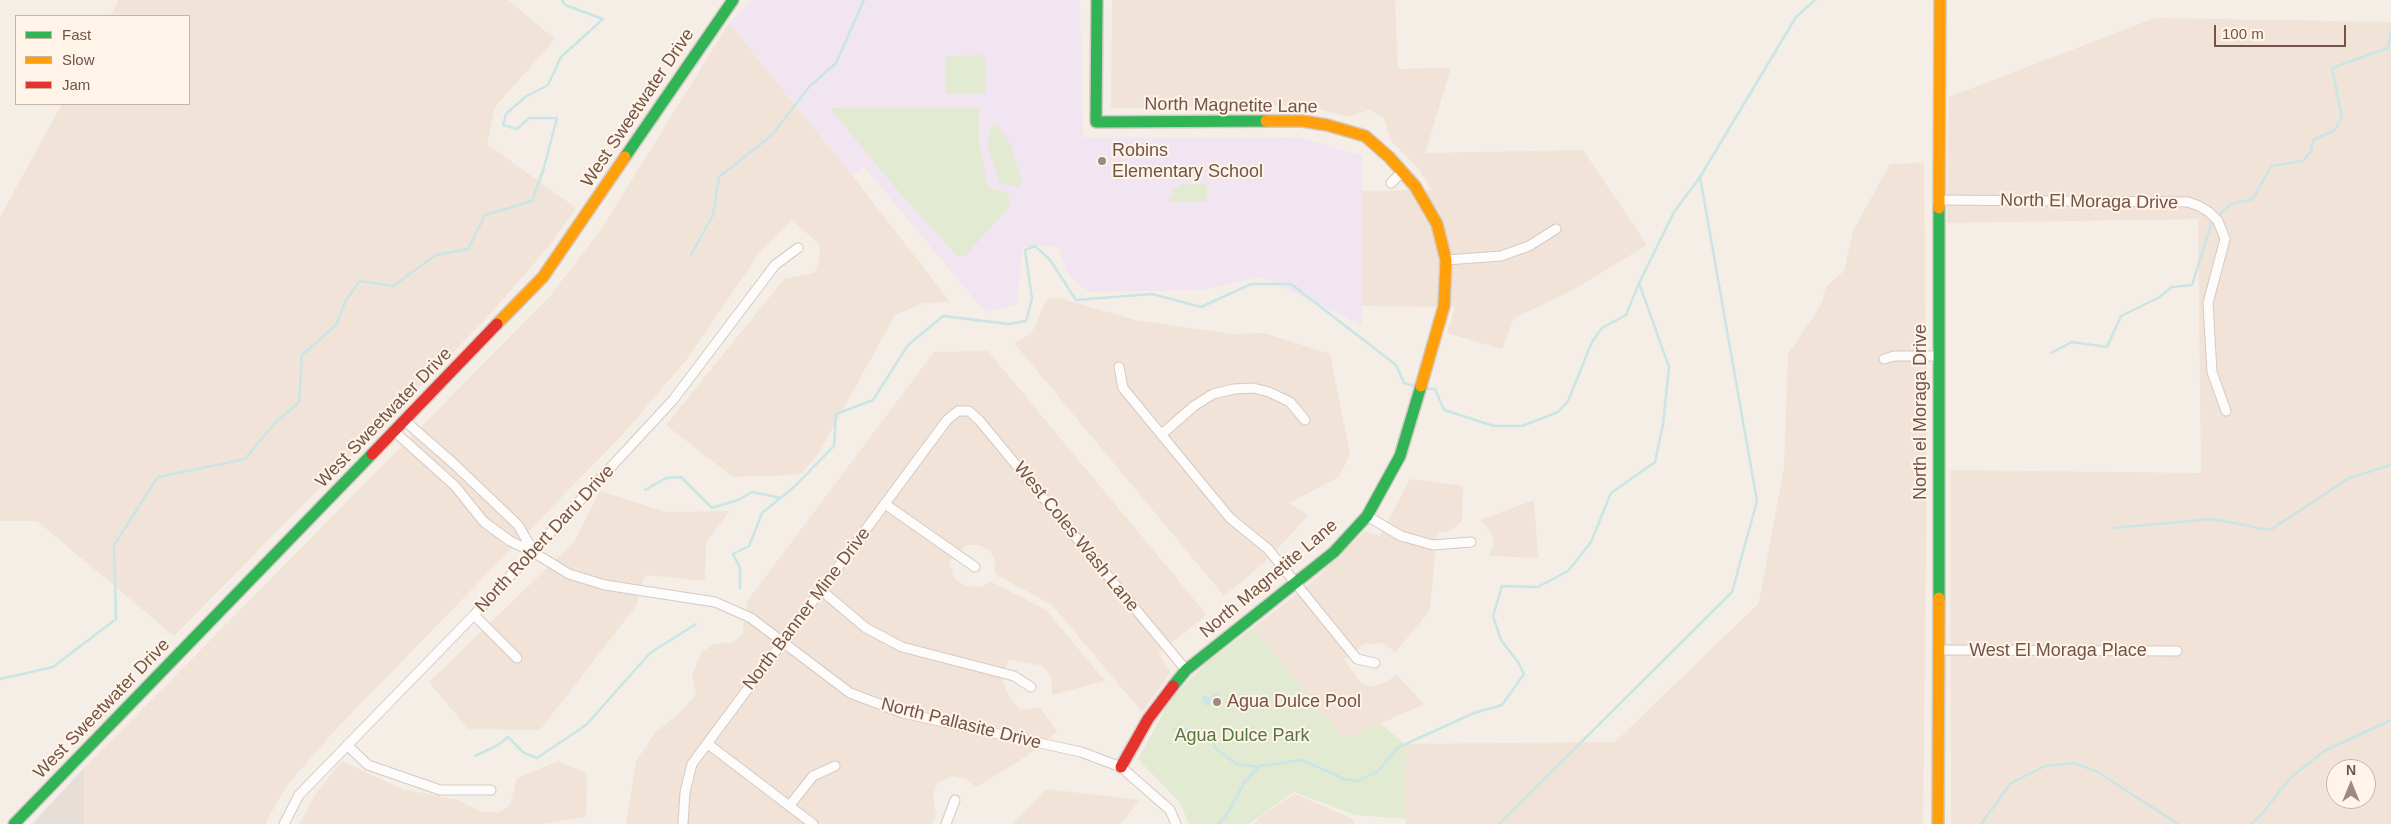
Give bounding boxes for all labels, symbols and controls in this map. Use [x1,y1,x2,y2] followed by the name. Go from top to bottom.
[15,15,190,105] legend
[2216,15,2348,47] scale bar
[577,25,699,191] street label: West Sweetwater Drive
[2222,25,2264,42] text: 100 m
[62,26,91,43] text: Fast
[62,51,95,68] text: Slow
[62,76,90,93] text: Jam
[1144,94,1318,118] street label: North Magnetite Lane
[1112,140,1263,182] place label: Robins Elementary School
[1096,155,1108,167] marker: Robins Elementary School
[2000,190,2178,214] street label: North El Moraga Drive
[1910,324,1932,500] street label: North el Moraga Drive
[311,343,457,493] street label: West Sweetwater Drive
[1009,458,1143,616] street label: West Coles Wash Lane
[471,461,619,617] street label: North Robert Daru Drive
[1196,515,1342,643] street label: North Magnetite Lane
[739,523,875,695] street label: North Banner Mine Drive
[29,634,175,784] street label: West Sweetwater Drive
[1969,640,2147,662] street label: West El Moraga Place
[1227,691,1361,713] place label: Agua Dulce Pool
[879,694,1043,754] street label: North Pallasite Drive
[1211,696,1223,708] marker: Agua Dulce Pool
[1174,725,1310,747] park label: Agua Dulce Park
[2326,759,2376,809] north arrow
[2346,762,2356,778] text: N

